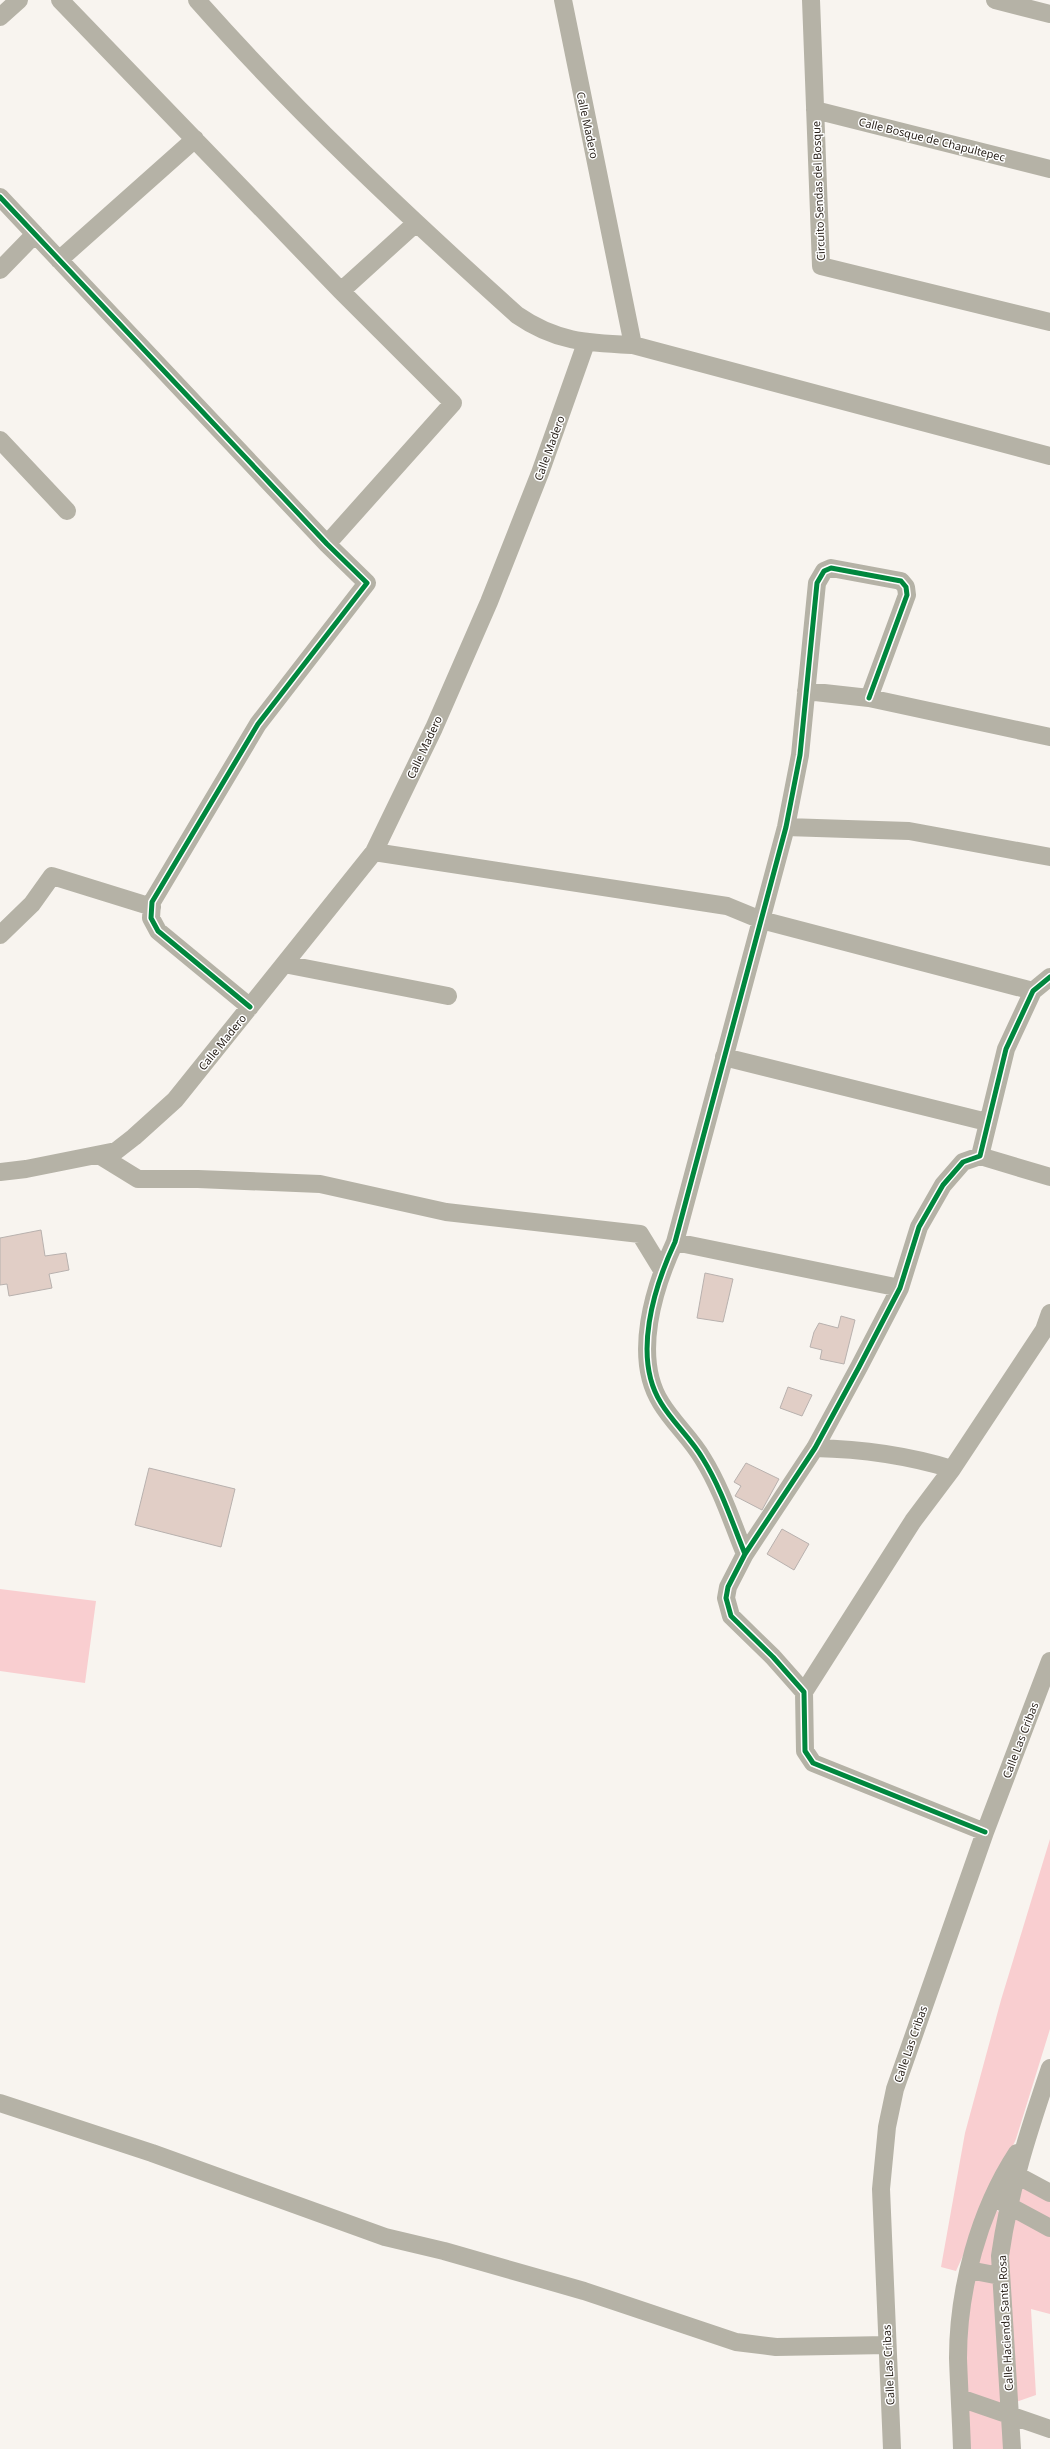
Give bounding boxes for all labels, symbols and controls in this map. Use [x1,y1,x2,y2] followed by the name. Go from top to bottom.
[574,90,602,160] street label: Calle Madero
[857,114,1007,164] street label: Calle Bosque de Chapultepec
[808,121,828,261] street label: Circuito Sendas del Bosque
[530,413,568,483] street label: Calle Madero
[403,713,445,781] street label: Calle Madero
[195,1011,249,1073] street label: Calle Madero
[999,1700,1041,1780] street label: Calle Las Cribas
[890,2004,930,2084] street label: Calle Las Cribas
[994,2255,1016,2391] street label: Calle Hacienda Santa Rosa
[878,2324,898,2406] street label: Calle Las Cribas

